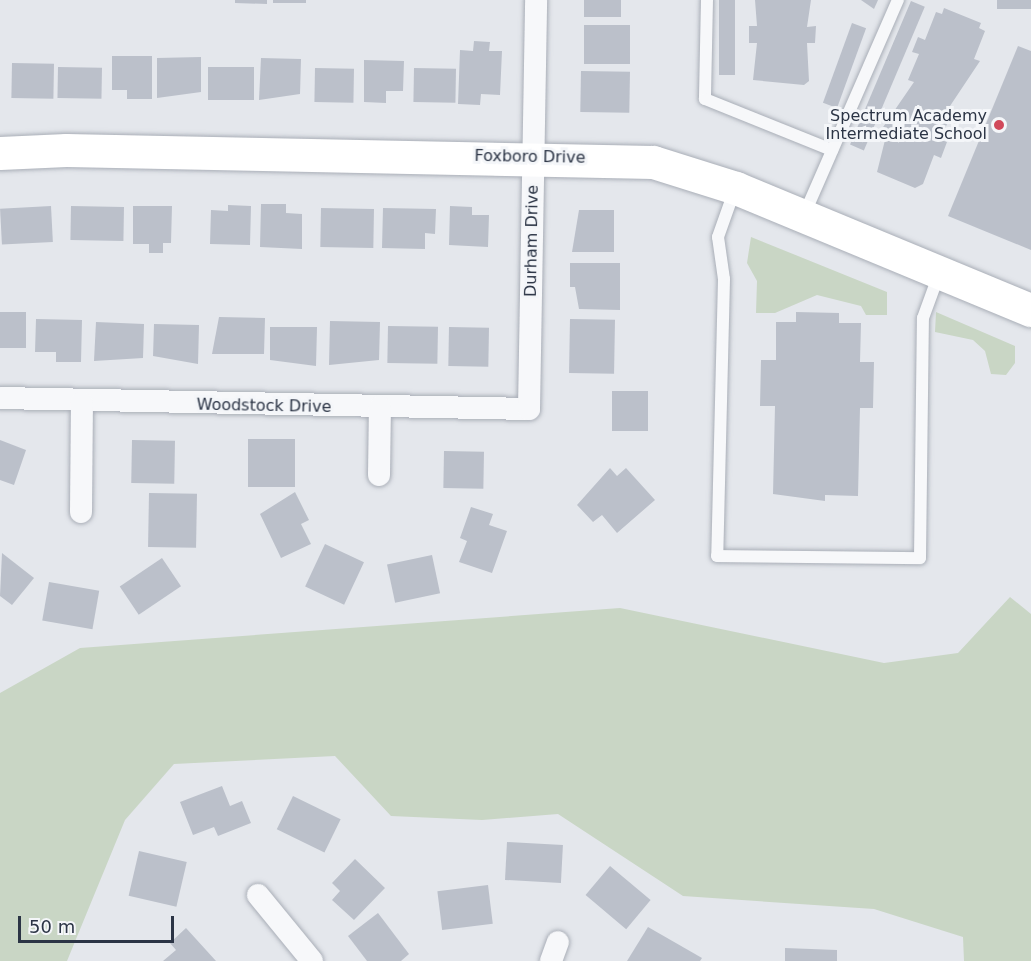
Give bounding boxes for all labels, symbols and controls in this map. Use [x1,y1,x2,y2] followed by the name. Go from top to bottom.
[826,106,987,144] place label: Spectrum Academy Intermediate School
[992,118,1006,132] marker: Spectrum Academy Intermediate School
[474,146,586,168] street label: Foxboro Drive
[521,185,543,297] street label: Durham Drive
[196,395,332,417] street label: Woodstock Drive
[21,904,177,942] scale bar
[29,916,75,937] text: 50 m

